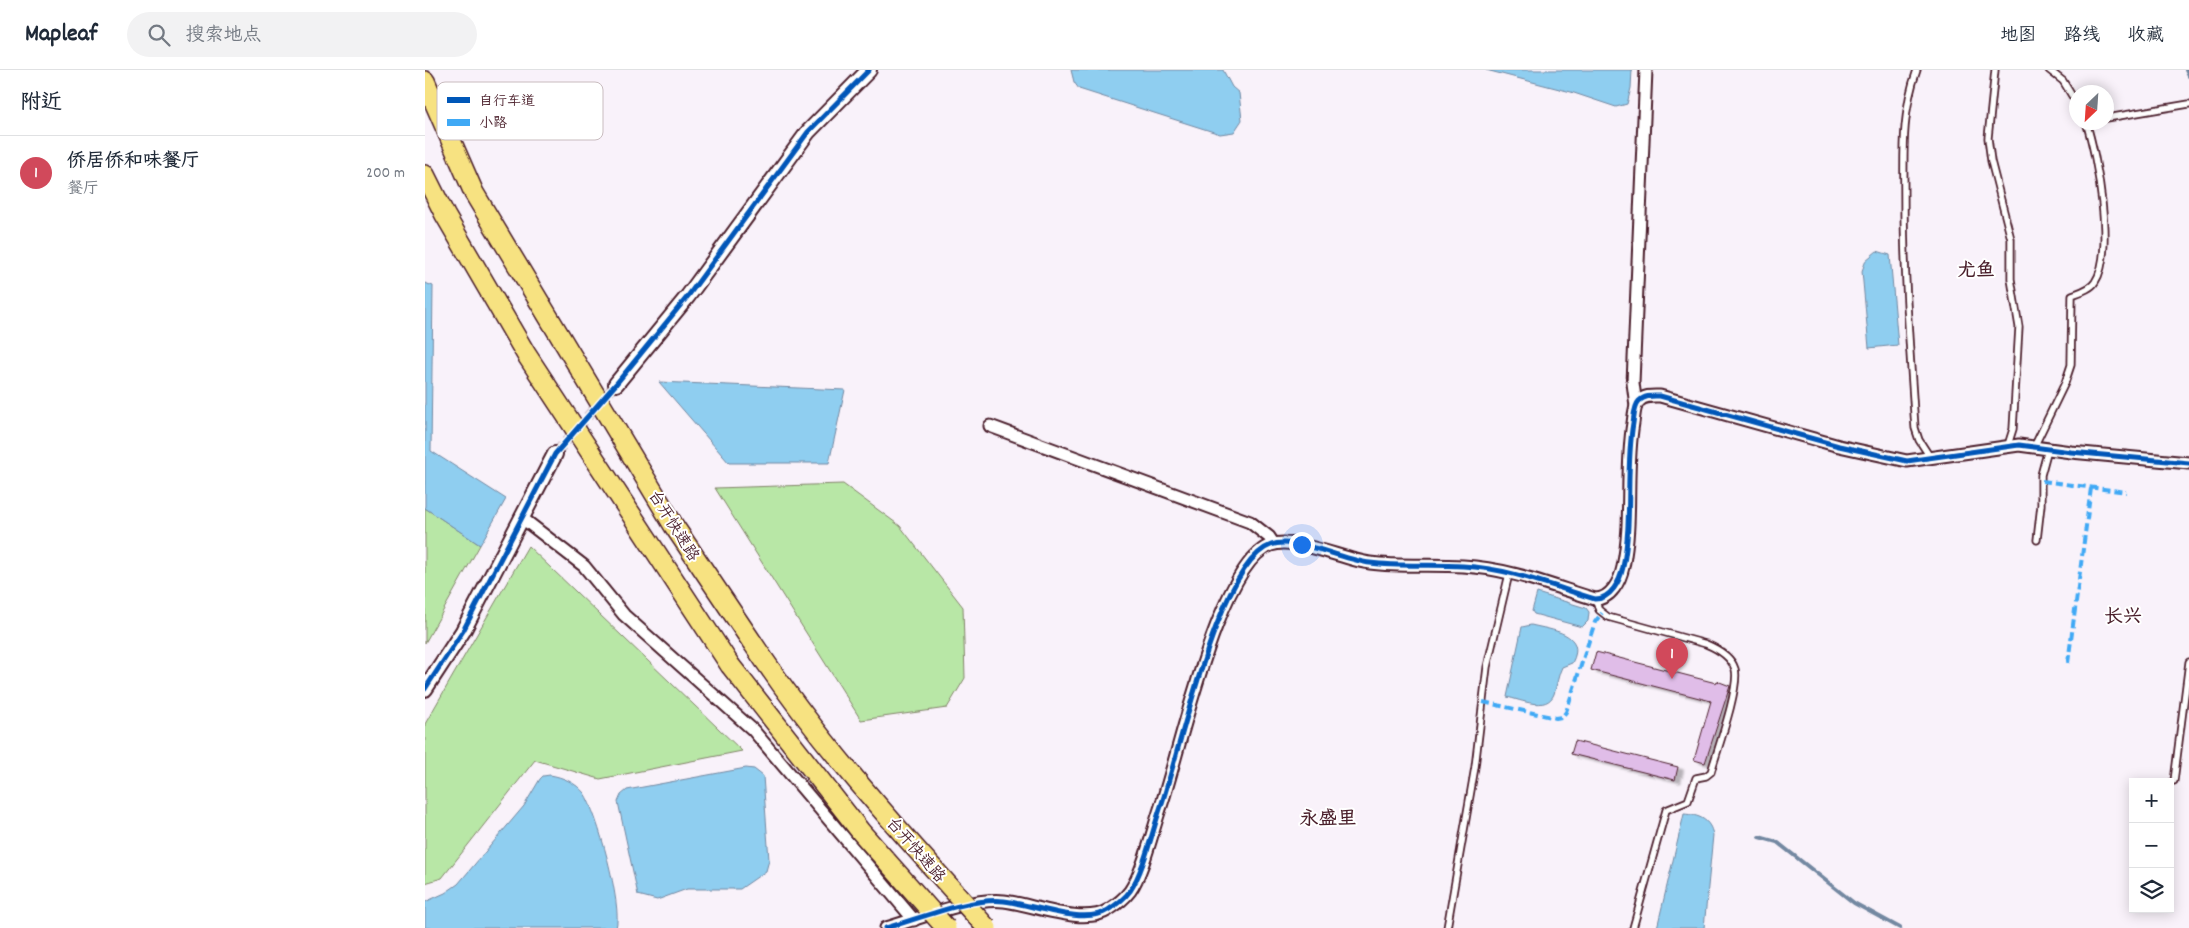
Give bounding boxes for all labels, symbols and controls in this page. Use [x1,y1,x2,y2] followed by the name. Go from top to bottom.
[127,12,477,57] search box
[25,18,97,52] text: Mapleaf
[145,21,173,49] icon: search
[185,23,261,50] text: 搜索地点
[2000,24,2036,49] text: 地图
[2064,24,2100,49] text: 路线
[2128,24,2164,49] text: 收藏
[437,82,603,140] legend
[2069,85,2114,130] north arrow
[20,89,62,119] text: 附近
[479,92,535,112] text: 自行车道
[479,114,507,134] text: 小路
[67,149,200,176] text: 侨居侨和味餐厅
[34,162,38,185] text: 1
[366,162,405,185] text: 200 m
[67,178,99,201] text: 餐厅
[1957,259,1995,286] district label: 尤鱼
[642,486,704,566] street label: 台开快速路
[1289,532,1315,558] your location
[2104,605,2142,632] district label: 长兴
[1656,638,1688,679] pin: 1
[2129,778,2174,913] map controls
[2129,778,2174,823] button: +
[1299,807,1357,834] district label: 永盛里
[880,813,950,888] street label: 台开快速路
[2129,823,2174,868] button: −
[2129,868,2174,913] button: layers

